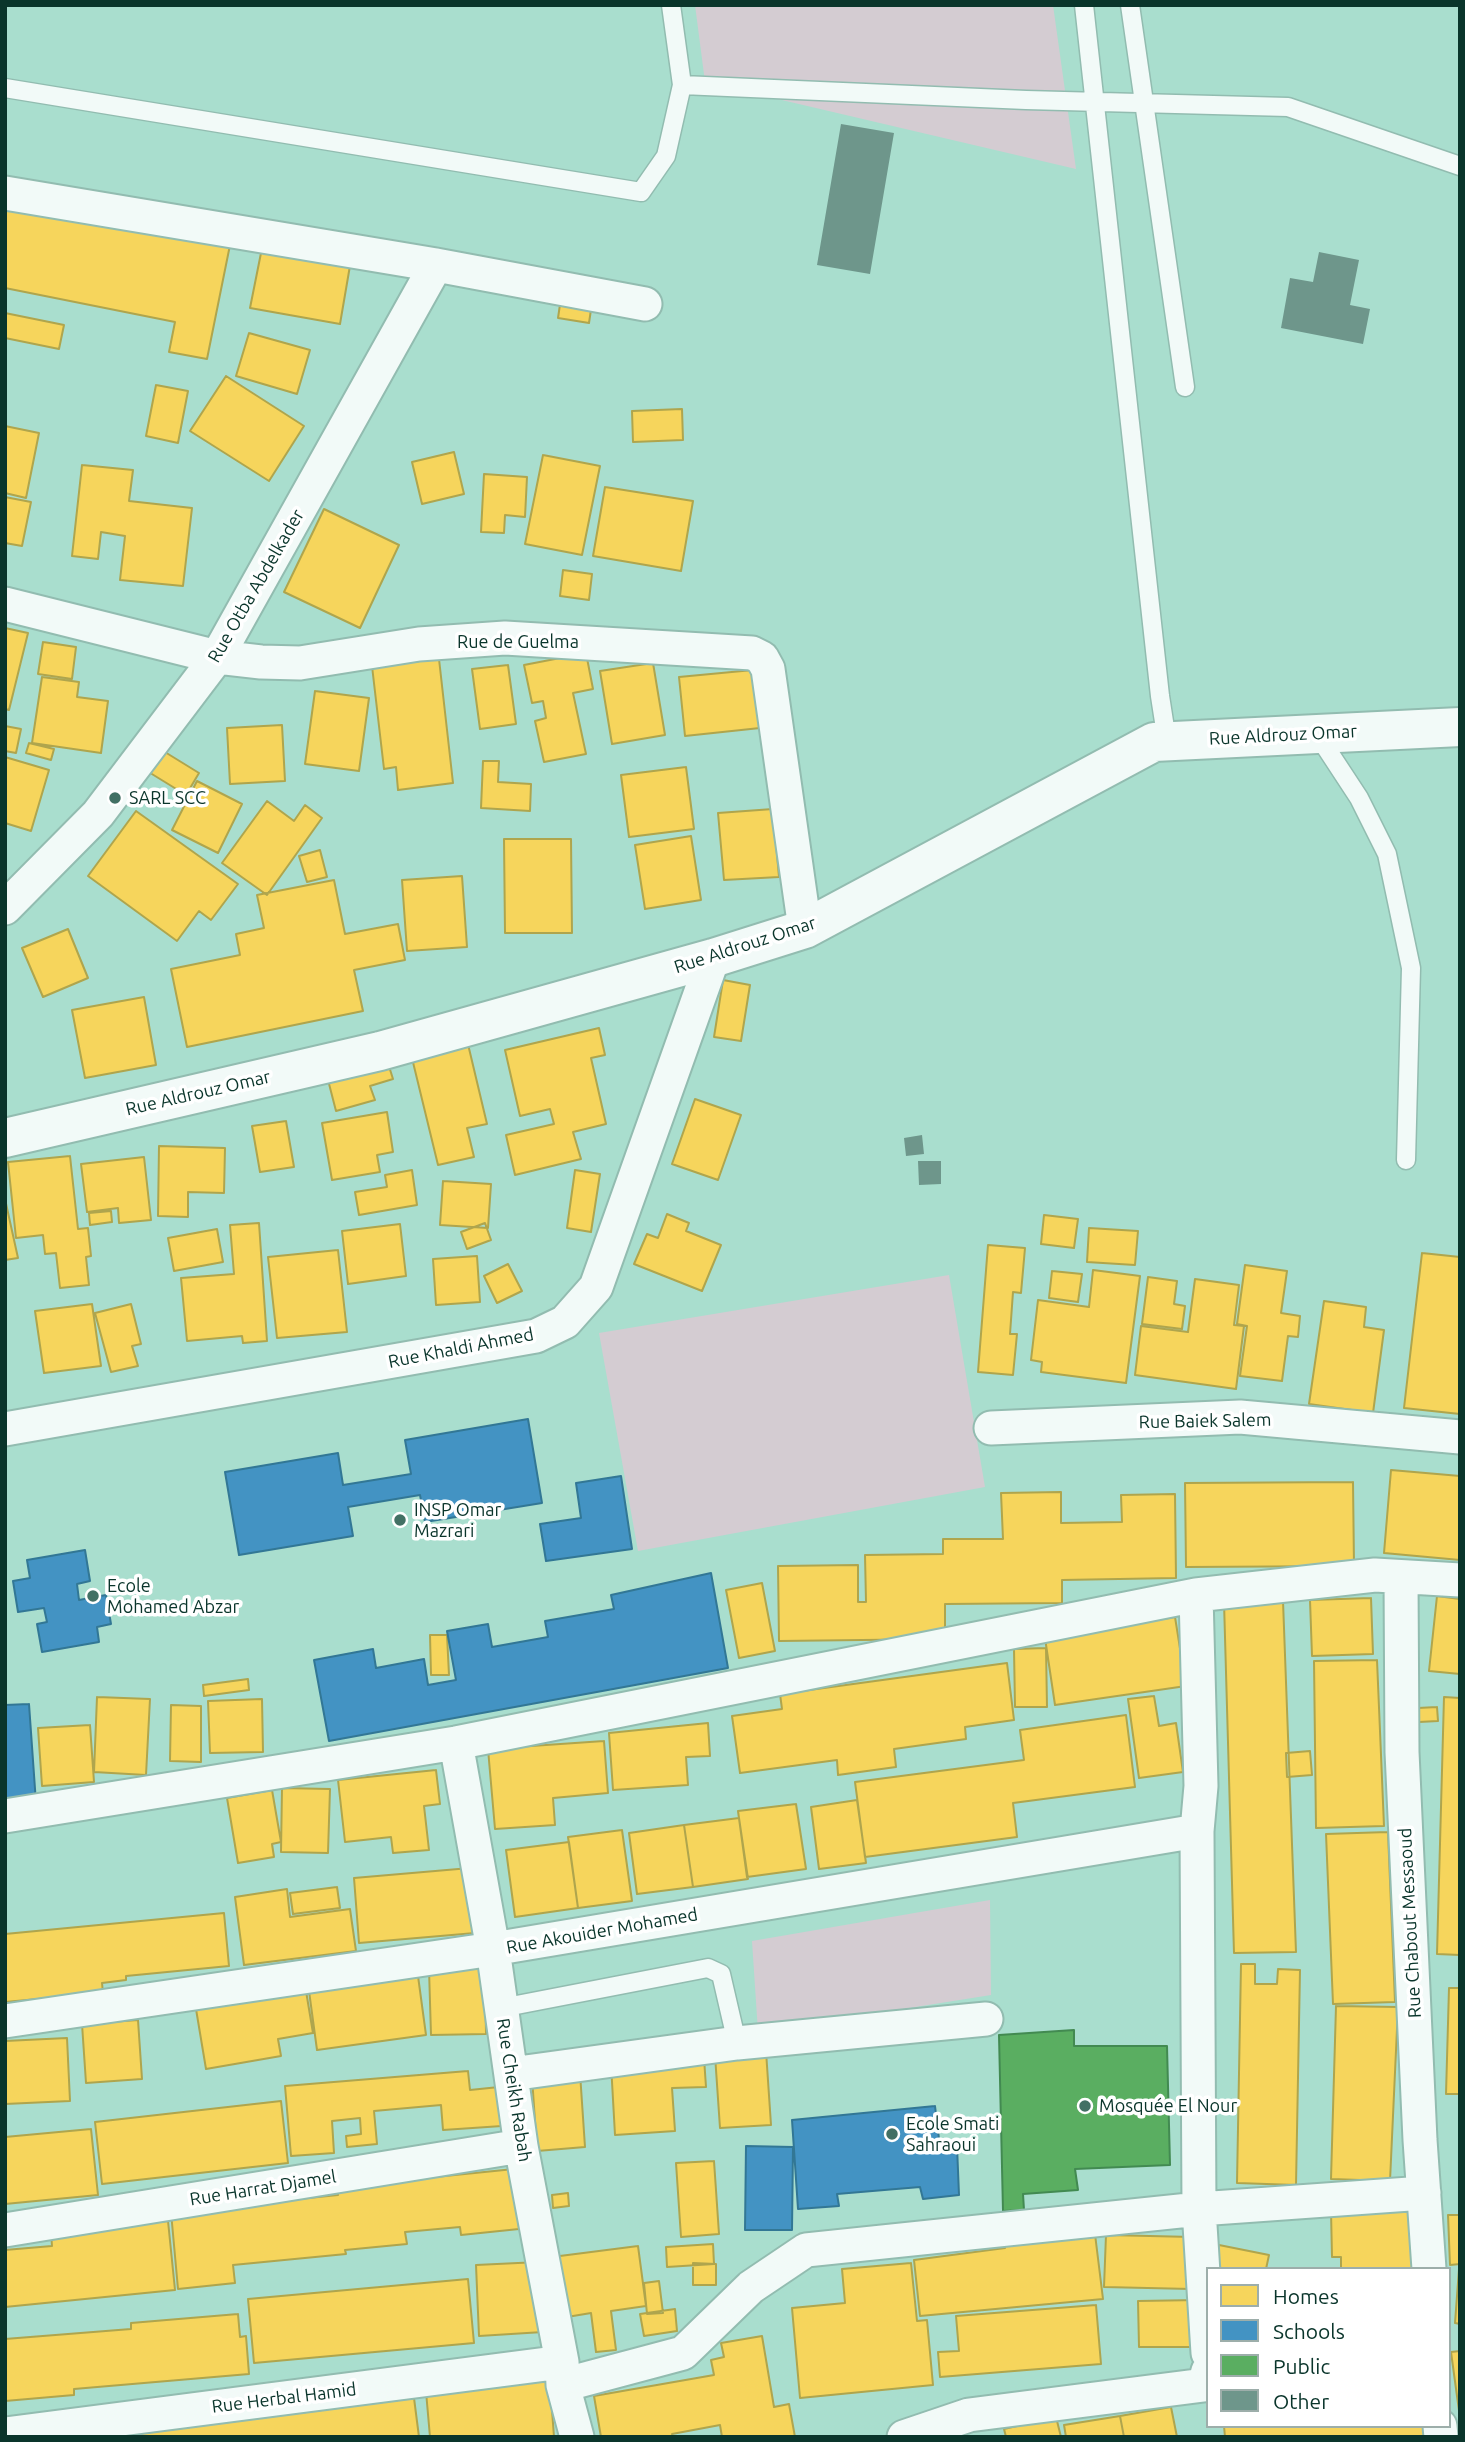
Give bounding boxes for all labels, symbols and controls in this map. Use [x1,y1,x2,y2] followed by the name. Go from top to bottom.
[203,505,309,667] street label: Rue Otba Abdelkader
[457,631,579,653] street label: Rue de Guelma
[1208,720,1358,750] street label: Rue Aldrouz Omar
[129,787,206,809] place label: SARL SCC
[107,790,123,806] marker: SARL SCC
[671,912,819,978] street label: Rue Aldrouz Omar
[123,1066,273,1120] street label: Rue Aldrouz Omar
[386,1323,536,1373] street label: Rue Khaldi Ahmed
[1139,1409,1271,1433] street label: Rue Baiek Salem
[414,1499,501,1542] place label: INSP Omar Mazrari
[392,1512,408,1528] marker: INSP Omar Mazrari
[107,1575,239,1618] place label: Ecole Mohamed Abzar
[85,1588,101,1604] marker: Ecole Mohamed Abzar
[1394,1827,1426,2019] street label: Rue Chabout Messaoud
[504,1903,700,1959] street label: Rue Akouider Mohamed
[492,2017,536,2163] street label: Rue Cheikh Rabah
[1099,2095,1237,2117] place label: Mosquée El Nour
[1077,2098,1093,2114] marker: Mosquée El Nour
[906,2113,999,2156] place label: Ecole Smati Sahraoui
[884,2126,900,2142] marker: Ecole Smati Sahraoui
[188,2166,338,2210] street label: Rue Harrat Djamel
[1206,2267,1451,2428] legend
[1273,2284,1339,2308] text: Homes
[1273,2319,1345,2343] text: Schools
[1273,2354,1330,2378] text: Public
[210,2378,358,2418] street label: Rue Herbal Hamid
[1273,2389,1329,2413] text: Other

